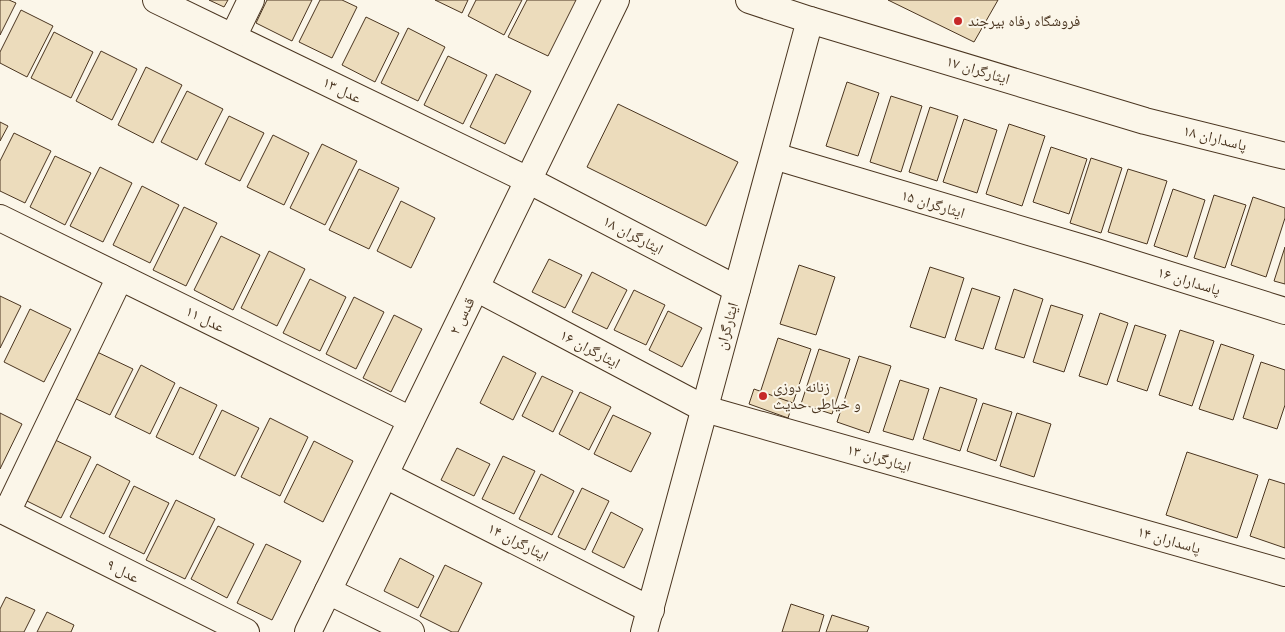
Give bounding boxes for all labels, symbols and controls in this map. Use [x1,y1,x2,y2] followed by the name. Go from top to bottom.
[968,11,1080,31] place label: فروشگاه رفاه بیرجند
[952,15,964,27] marker: فروشگاه رفاه بیرجند
[944,51,1012,89] street label: ایثارگران ۱۷
[319,72,365,108] street label: عدل ۱۳
[1181,120,1249,156] street label: پاسداران ۱۸
[899,185,967,223] street label: ایثارگران ۱۵
[599,211,667,259] street label: ایثارگران ۱۸
[1155,262,1223,300] street label: پاسداران ۱۶
[444,294,480,338] street label: قدس ۲
[711,300,743,352] street label: ایثارگران
[182,301,228,337] street label: عدل ۱۱
[556,325,624,373] street label: ایثارگران ۱۶
[773,377,861,414] place label: زنانه دوزی و خیاطی حدیث
[757,390,769,402] marker: زنانه دوزی و خیاطی حدیث
[845,439,913,477] street label: ایثارگران ۱۳
[484,518,552,566] street label: ایثارگران ۱۴
[1135,521,1203,559] street label: پاسداران ۱۴
[103,554,143,588] street label: عدل ۹

